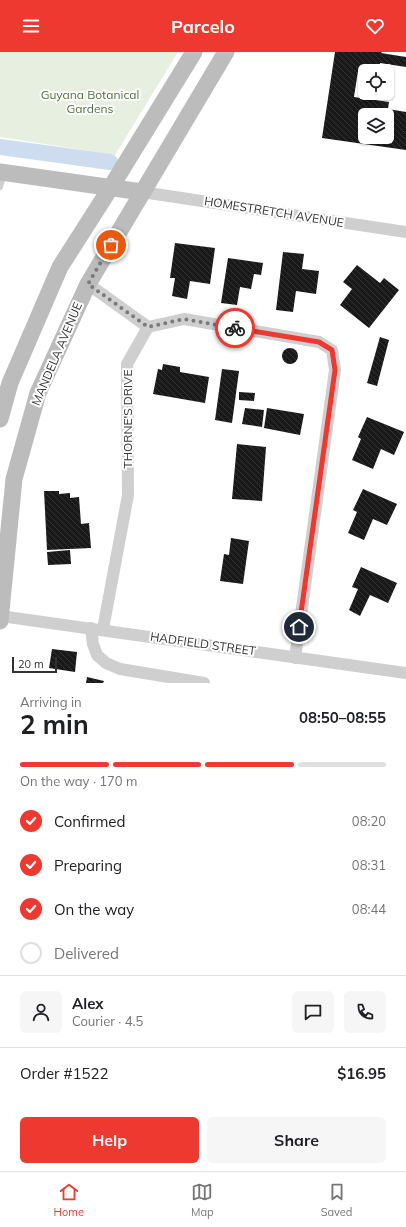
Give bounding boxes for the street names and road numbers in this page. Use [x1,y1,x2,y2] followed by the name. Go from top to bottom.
[203,193,345,230] street label: HOMESTRETCH AVENUE
[28,300,85,408] street label: MANDELA AVENUE
[120,369,135,469] street label: THORNE'S DRIVE
[149,629,258,658] street label: HADFIELD STREET

